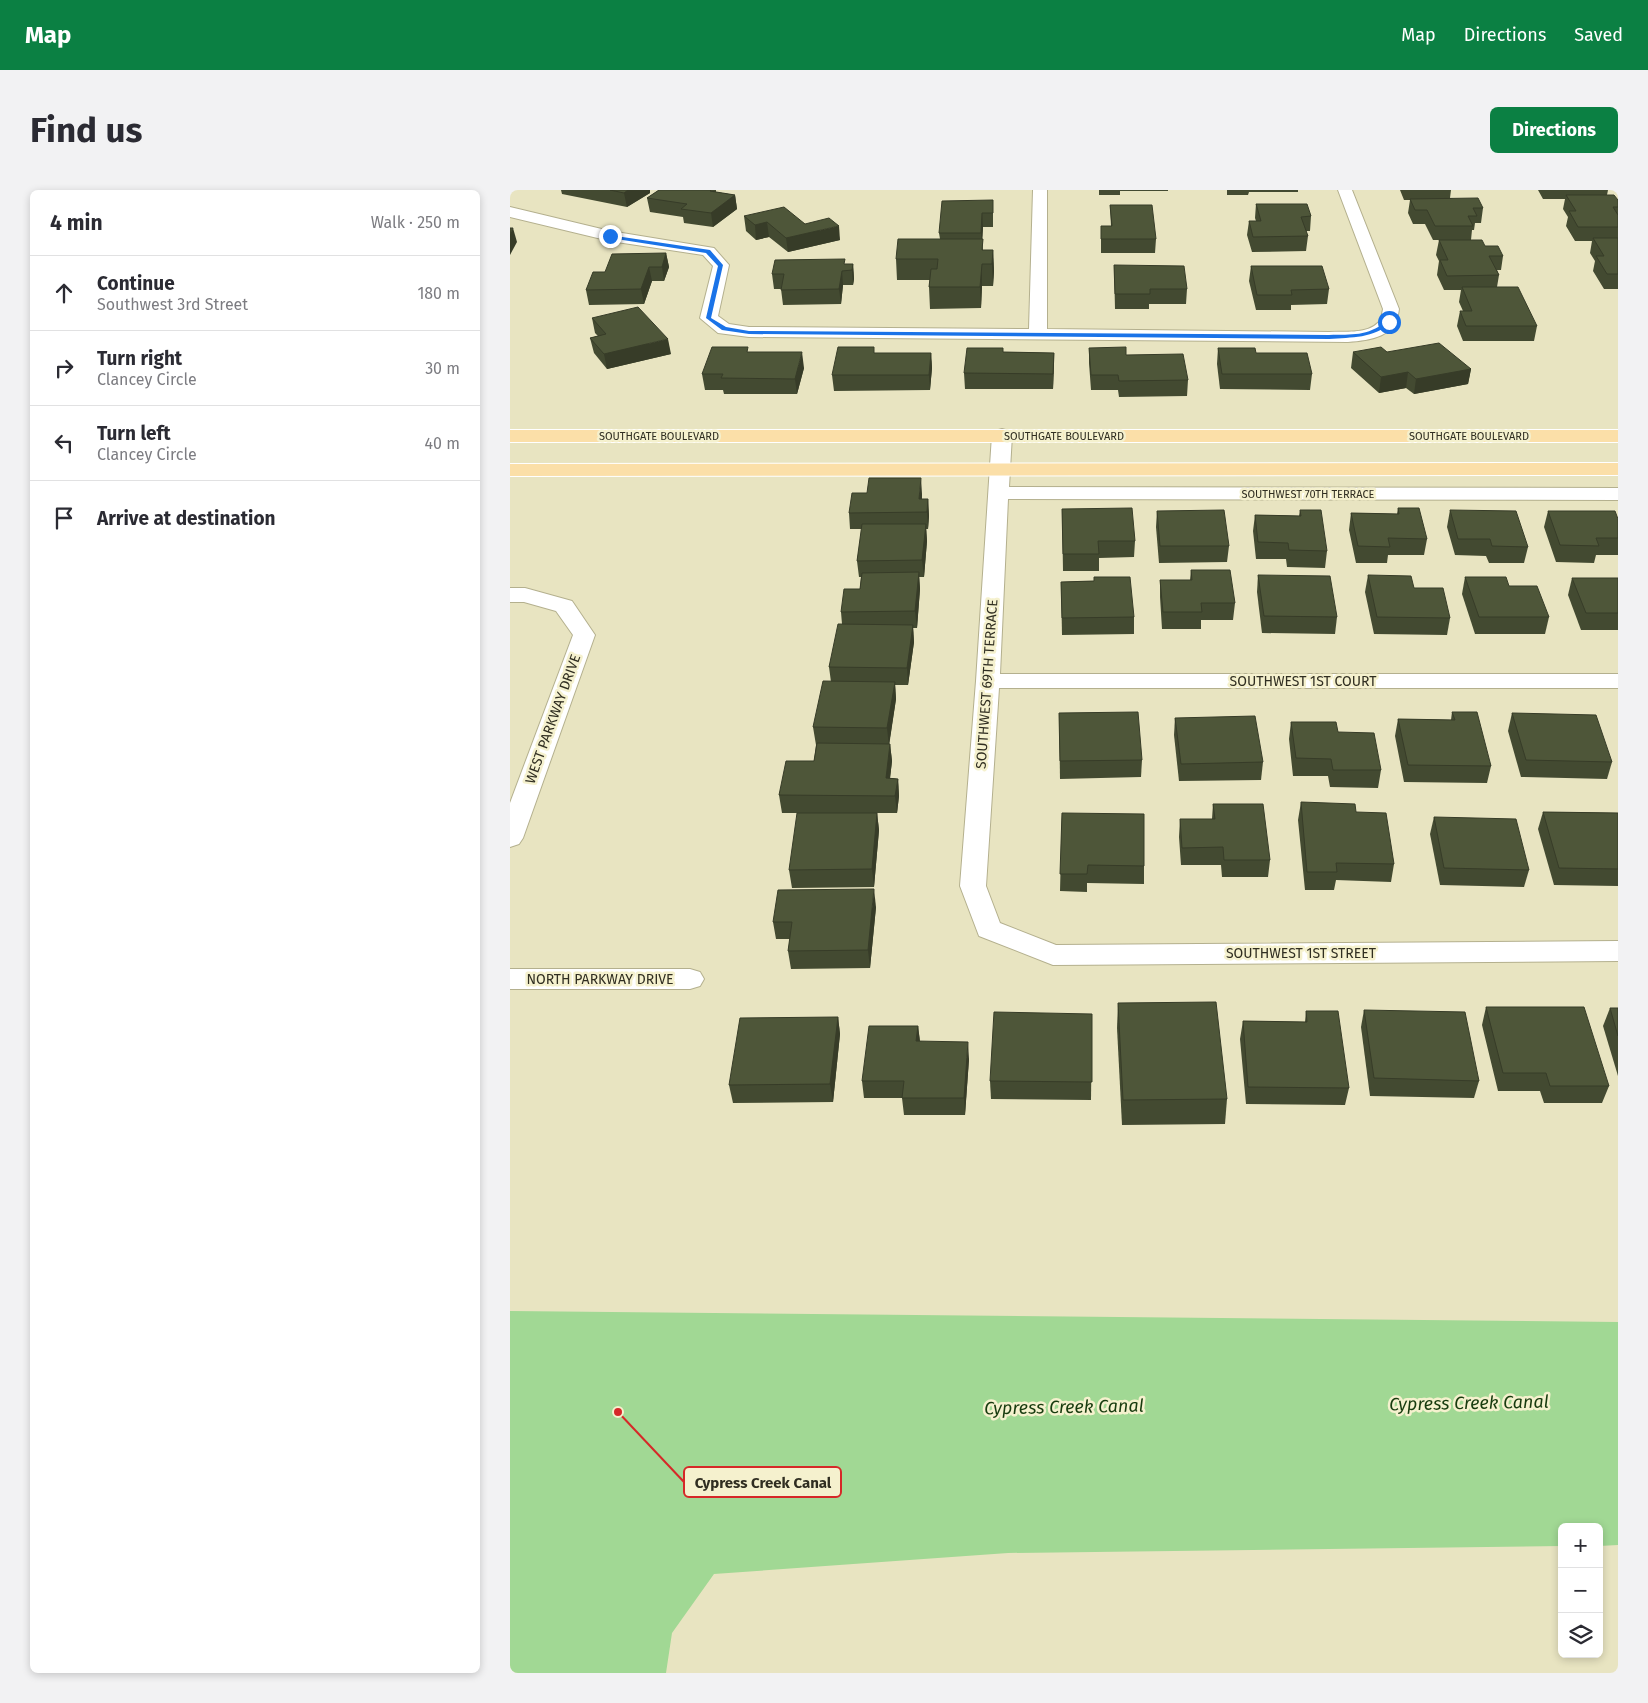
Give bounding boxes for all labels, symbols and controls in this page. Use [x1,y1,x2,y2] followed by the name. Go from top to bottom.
[25,21,71,49] text: Map
[1401,24,1436,46] text: Map
[1464,24,1546,46] text: Directions
[1574,24,1623,46] text: Saved
[1490,107,1618,153] button: Directions
[30,109,142,151] text: Find us
[50,210,103,236] text: 4 min
[371,213,460,232] text: Walk · 250 m
[599,225,622,248] route end
[97,272,175,295] text: Continue
[50,279,78,307] icon: ahead
[417,284,460,303] text: 180 m
[97,295,248,314] text: Southwest 3rd Street
[1378,311,1401,334] route start
[97,347,182,370] text: Turn right
[50,354,78,382] icon: right
[425,359,460,378] text: 30 m
[97,370,197,389] text: Clancey Circle
[97,422,171,445] text: Turn left
[50,429,78,457] icon: left
[599,430,719,443] street label: SOUTHGATE BOULEVARD
[1004,430,1124,443] street label: SOUTHGATE BOULEVARD
[1409,430,1529,443] street label: SOUTHGATE BOULEVARD
[425,434,460,453] text: 40 m
[97,445,197,464] text: Clancey Circle
[1241,488,1375,501] street label: SOUTHWEST 70TH TERRACE
[50,504,78,532] icon: arrive
[97,507,276,530] text: Arrive at destination
[973,599,1001,769] street label: SOUTHWEST 69TH TERRACE
[522,652,584,786] street label: WEST PARKWAY DRIVE
[1230,673,1377,690] street label: SOUTHWEST 1ST COURT
[1226,945,1377,962] street label: SOUTHWEST 1ST STREET
[526,971,674,988] street label: NORTH PARKWAY DRIVE
[1389,1391,1549,1415] water label: Cypress Creek Canal
[984,1395,1144,1419] water label: Cypress Creek Canal
[684,1467,841,1497] callout: Cypress Creek Canal
[695,1474,832,1492] text: Cypress Creek Canal
[1558,1523,1603,1658] map controls
[1558,1523,1603,1568] button: +
[1558,1568,1603,1613] button: −
[1558,1613,1603,1658] button: layers

